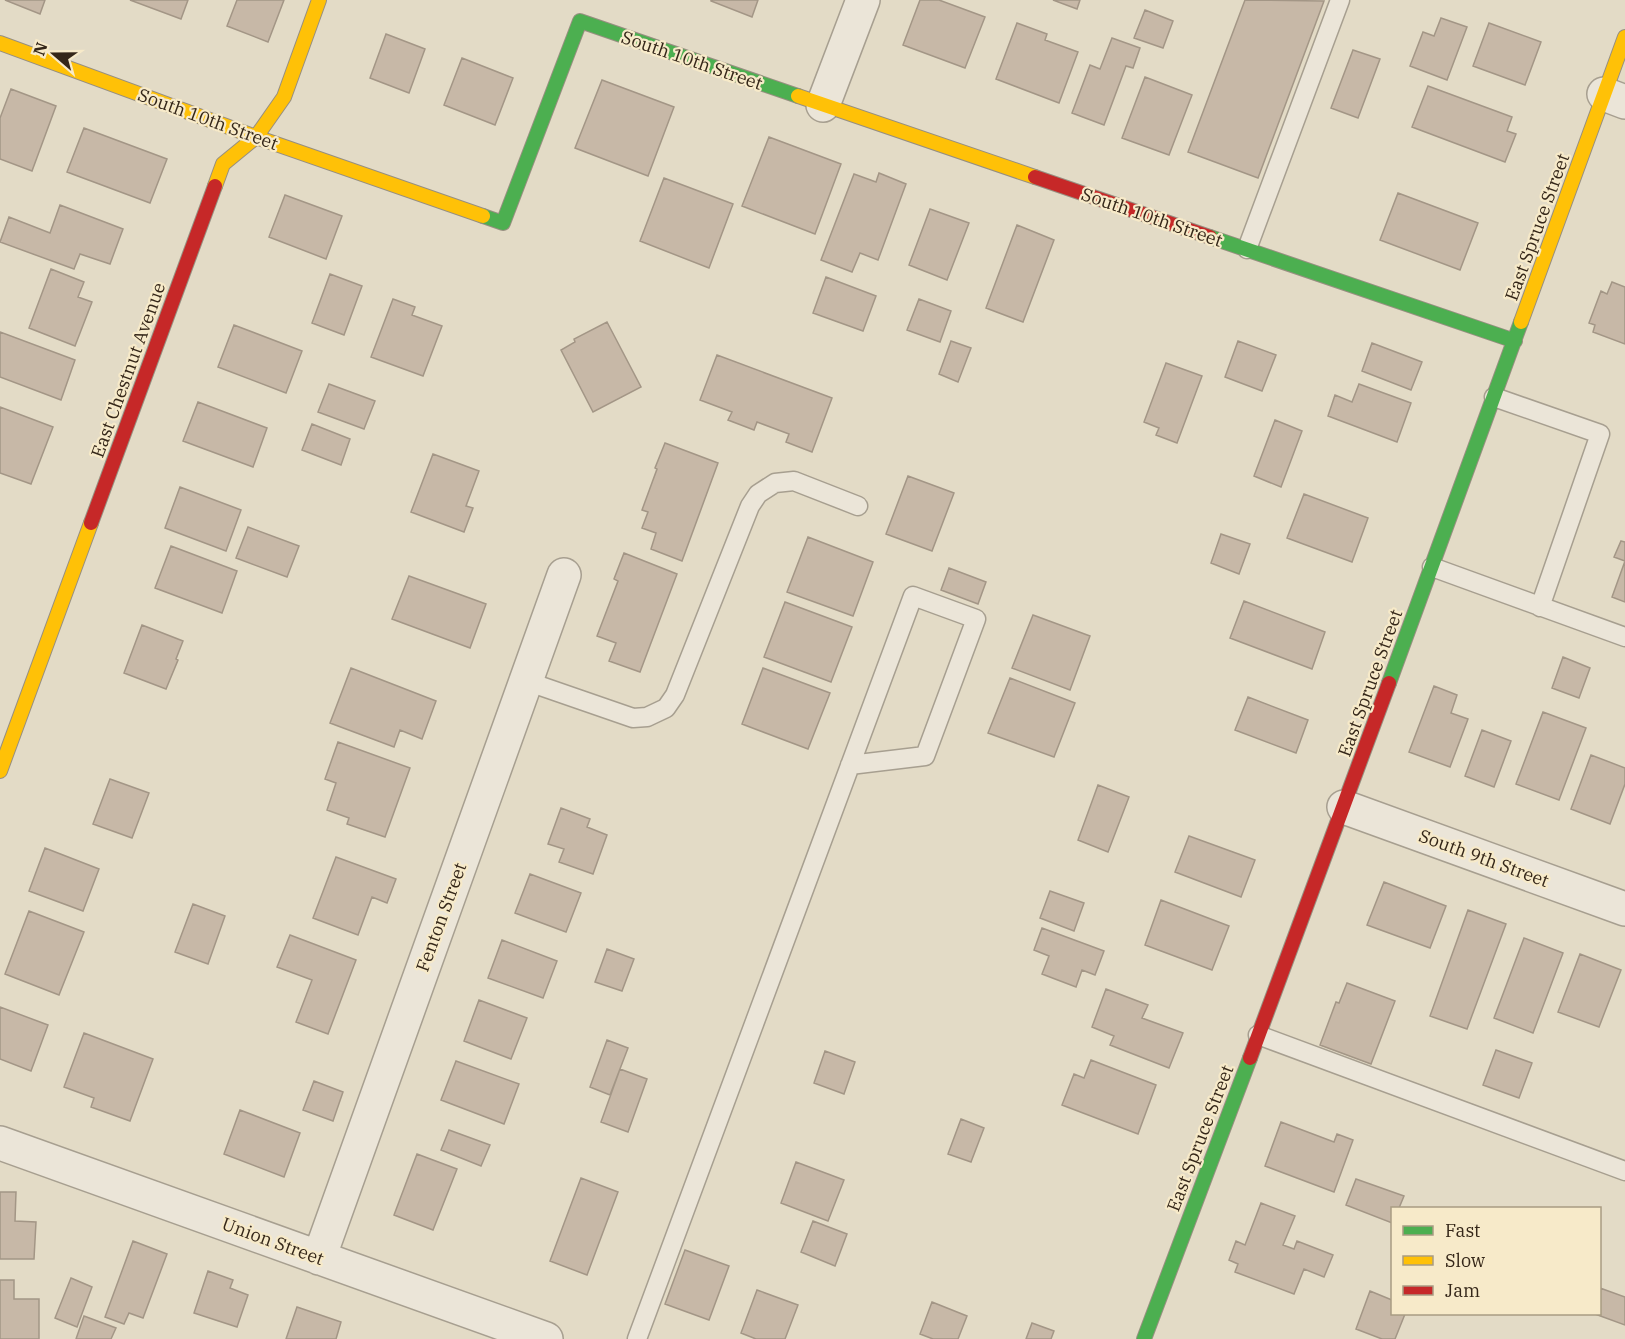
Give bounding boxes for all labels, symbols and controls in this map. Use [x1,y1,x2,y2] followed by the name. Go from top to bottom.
[24,24,84,84] north arrow
[618,25,766,95] street label: South 10th Street
[28,40,51,58] text: N
[135,83,281,155] street label: South 10th Street
[1500,150,1574,304] street label: East Spruce Street
[1078,182,1226,252] street label: South 10th Street
[86,279,170,461] street label: East Chestnut Avenue
[1333,606,1407,760] street label: East Spruce Street
[1416,824,1552,892] street label: South 9th Street
[411,859,471,975] street label: Fenton Street
[1161,1061,1239,1215] street label: East Spruce Street
[1391,1207,1601,1315] legend
[219,1212,327,1270] street label: Union Street
[1445,1219,1480,1242] text: Fast
[1445,1249,1485,1272] text: Slow
[1445,1279,1480,1302] text: Jam

